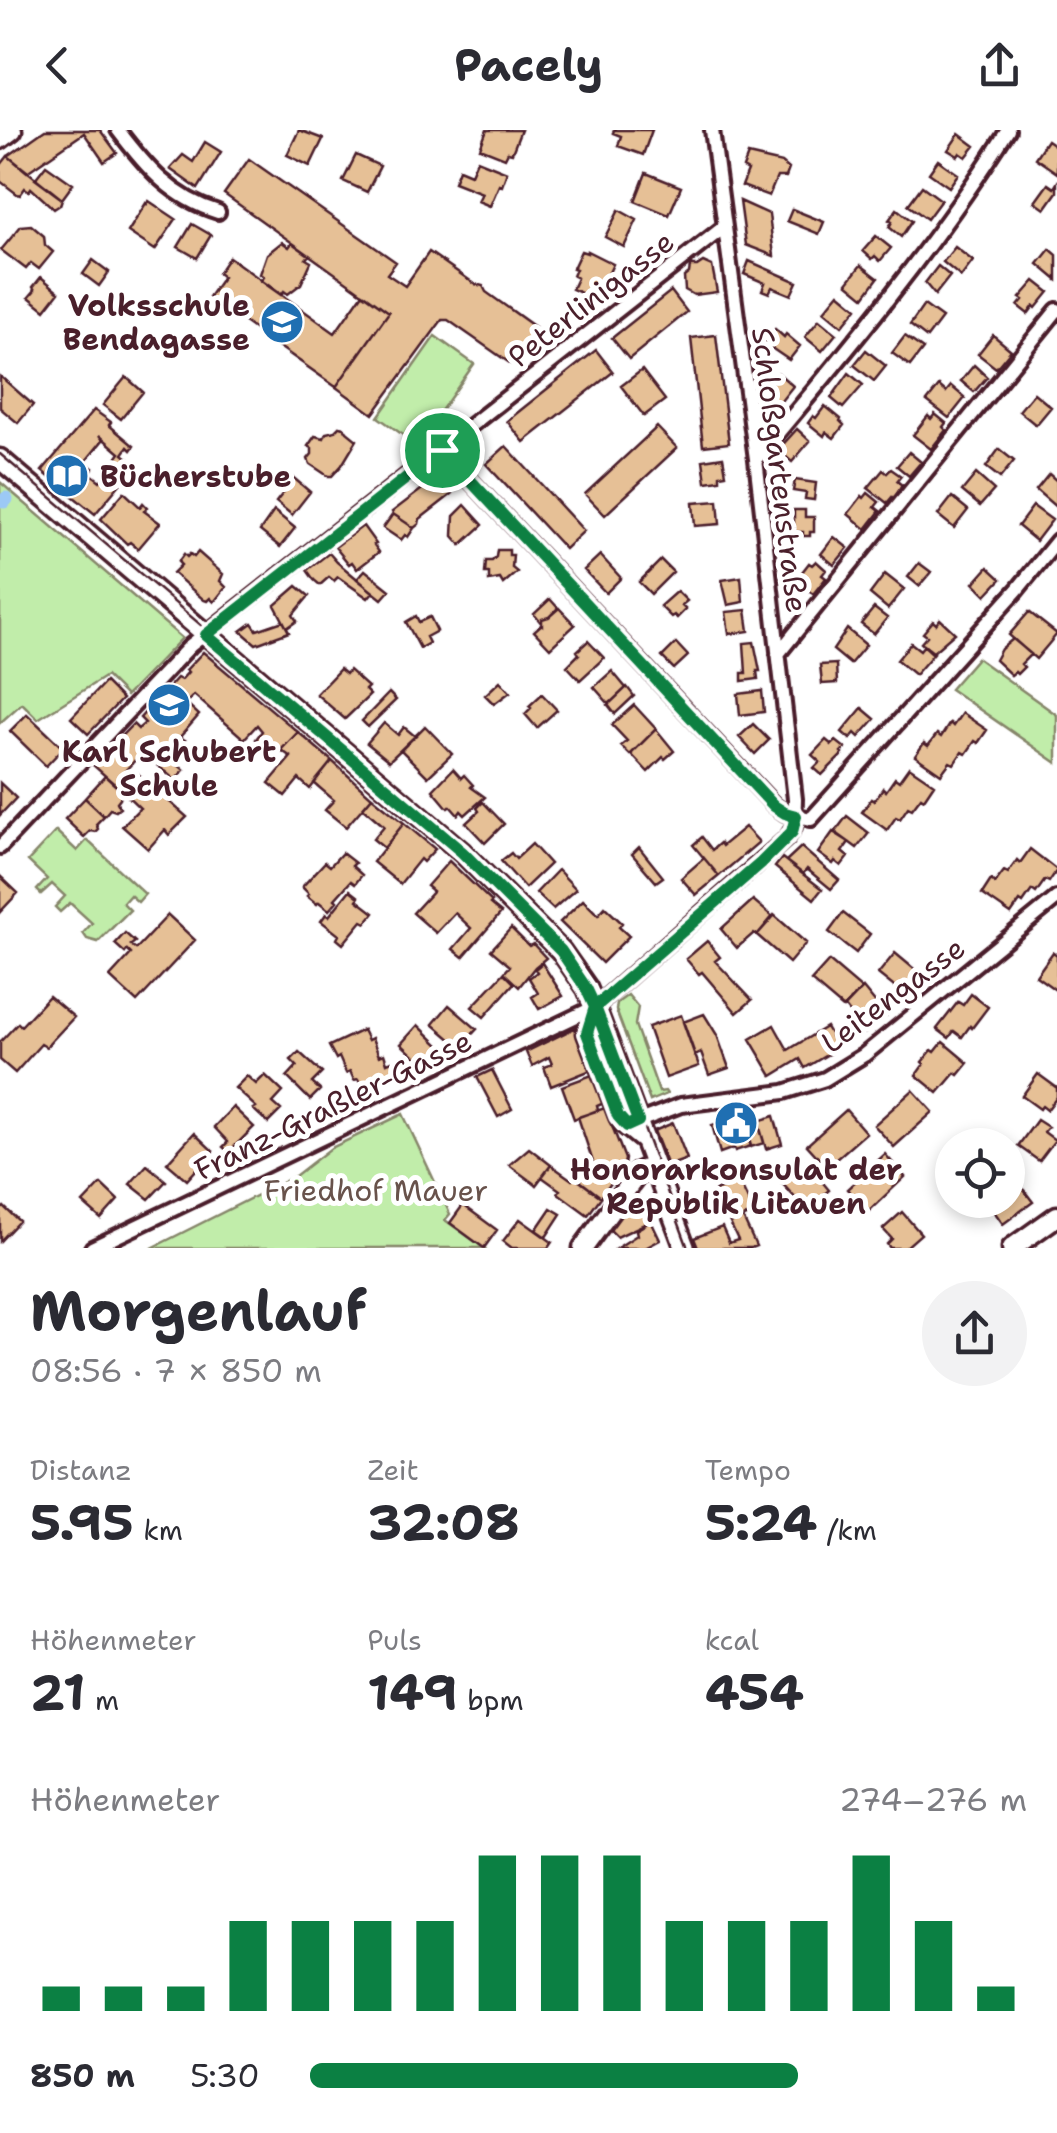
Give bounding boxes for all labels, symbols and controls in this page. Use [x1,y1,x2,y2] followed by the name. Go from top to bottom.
[454,35,603,95] text: Pacely
[30,38,85,93] icon: back
[972,38,1027,93] icon: share
[499,221,683,377] street label: Peterlinigasse
[63,285,250,360] place label: Volksschule Bendagasse
[259,299,305,345] school or university icon: Volksschule Bendagasse
[742,325,818,615] street label: Schloßgartenstraße
[400,408,485,493] pin
[415,423,470,478] icon: arrive
[44,453,90,499] library icon: Bücherstube
[100,456,292,497] place label: Bücherstube
[146,682,192,728] school or university icon: Karl Schubert Schule
[62,731,276,806] place label: Karl Schubert Schule
[813,927,973,1063] street label: Leitengasse
[187,1020,479,1190] street label: Franz-Graßler-Gasse
[713,1100,759,1146] public building icon: Honorarkonsulat der Republik Litauen
[935,1128,1025,1218] map controls
[935,1128,1025,1218] button: locate
[570,1149,902,1224] place label: Honorarkonsulat der Republik Litauen
[264,1170,488,1211] park label: Friedhof Mauer
[30,1274,367,1348] text: Morgenlauf
[922,1281,1027,1386] button: share
[30,1349,322,1392] text: 08:56 · 7 × 850 m
[30,1451,132,1489] text: Distanz
[367,1451,419,1489] text: Zeit
[705,1451,791,1489] text: Tempo
[30,1489,134,1556] text: 5.95
[367,1489,520,1556] text: 32:08
[705,1489,817,1556] text: 5:24
[134,1511,183,1549] text: km
[817,1511,877,1549] text: /km
[30,1621,197,1659] text: Höhenmeter
[367,1621,422,1659] text: Puls
[705,1621,759,1659] text: kcal
[30,1659,85,1726] text: 21
[367,1659,458,1726] text: 149
[705,1659,804,1726] text: 454
[85,1681,119,1719] text: m
[458,1681,524,1719] text: bpm
[30,1778,220,1821] text: Höhenmeter
[839,1778,1027,1821] text: 274–276 m
[30,2054,135,2097] text: 850 m
[190,2054,260,2097] text: 5:30

